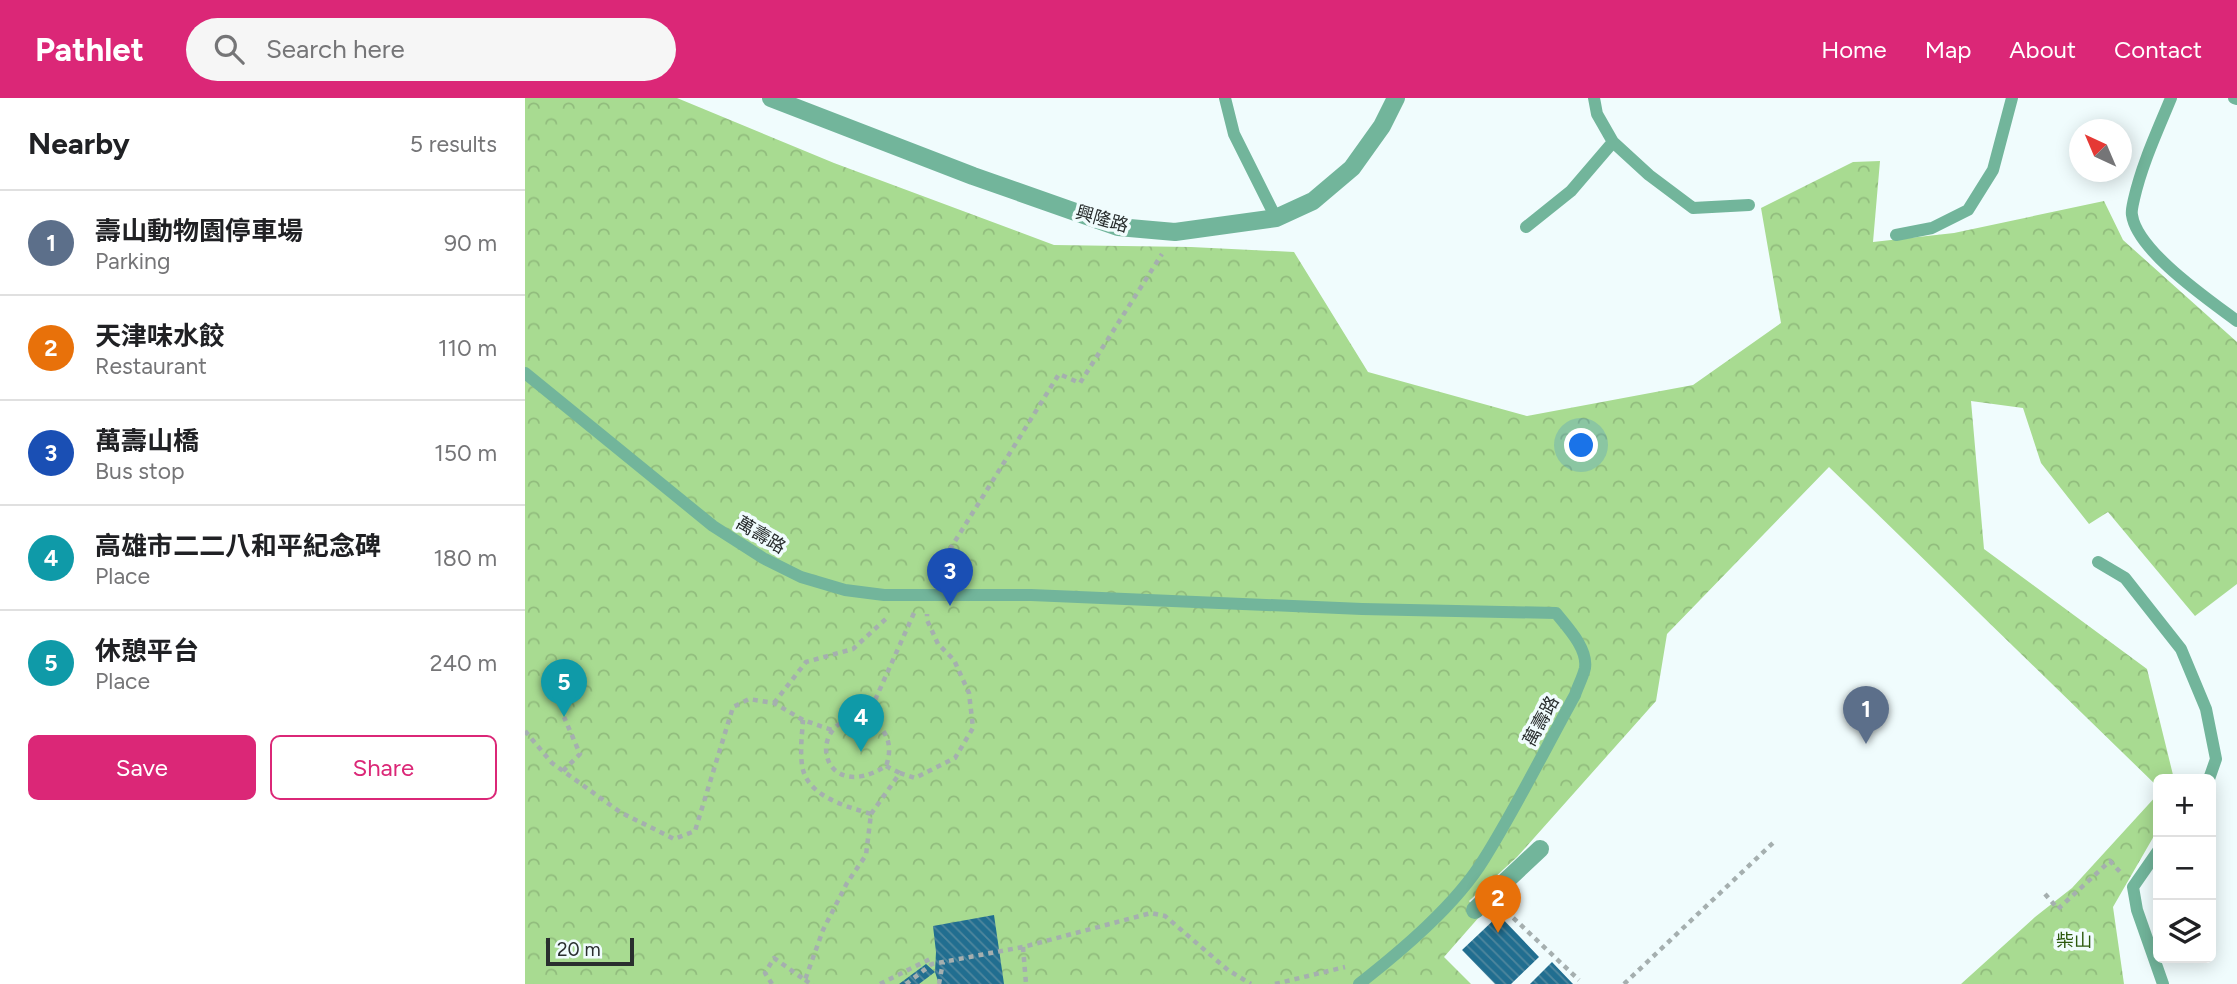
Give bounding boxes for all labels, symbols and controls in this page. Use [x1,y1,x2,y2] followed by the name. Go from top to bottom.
[186,18,676,81] search box
[35,30,144,69] text: Pathlet
[210,30,248,68] icon: search
[266,33,405,65] text: Search here
[1821,35,1887,64] text: Home
[1925,35,1971,64] text: Map
[2009,35,2076,64] text: About
[2114,35,2202,64] text: Contact
[2069,119,2132,182] north arrow
[28,125,130,162] text: Nearby
[410,130,497,158] text: 5 results
[1073,201,1131,237] street label: 興隆路
[95,215,303,247] text: 壽山動物園停車場
[46,229,56,257] text: 1
[444,229,497,257] text: 90 m
[95,247,170,275] text: Parking
[95,320,225,352] text: 天津味水餃
[44,334,58,362] text: 2
[438,334,497,362] text: 110 m
[95,352,207,380] text: Restaurant
[95,425,199,457] text: 萬壽山橋
[1564,428,1598,462] your location
[45,439,57,467] text: 3
[434,439,497,467] text: 150 m
[95,457,185,485] text: Bus stop
[732,512,790,558] street label: 萬壽路
[95,530,381,562] text: 高雄市二二八和平紀念碑
[44,544,58,572] text: 4
[433,544,497,572] text: 180 m
[927,548,973,606] pin: 3
[95,562,150,590] text: Place
[95,635,199,667] text: 休憩平台
[44,649,58,677] text: 5
[430,649,497,677] text: 240 m
[541,659,587,717] pin: 5
[95,667,150,695] text: Place
[1843,686,1889,744] pin: 1
[1518,692,1564,750] street label: 萬壽路
[838,694,884,752] pin: 4
[28,735,256,800] button: Save
[270,735,497,800] button: Share
[2153,774,2216,963] map controls
[2153,774,2216,837] button: +
[2153,837,2216,900] button: −
[1475,875,1521,933] pin: 2
[2153,900,2216,963] button: layers
[2056,930,2092,952] park label: 柴山
[546,935,633,967] scale bar
[557,938,601,961] text: 20 m

